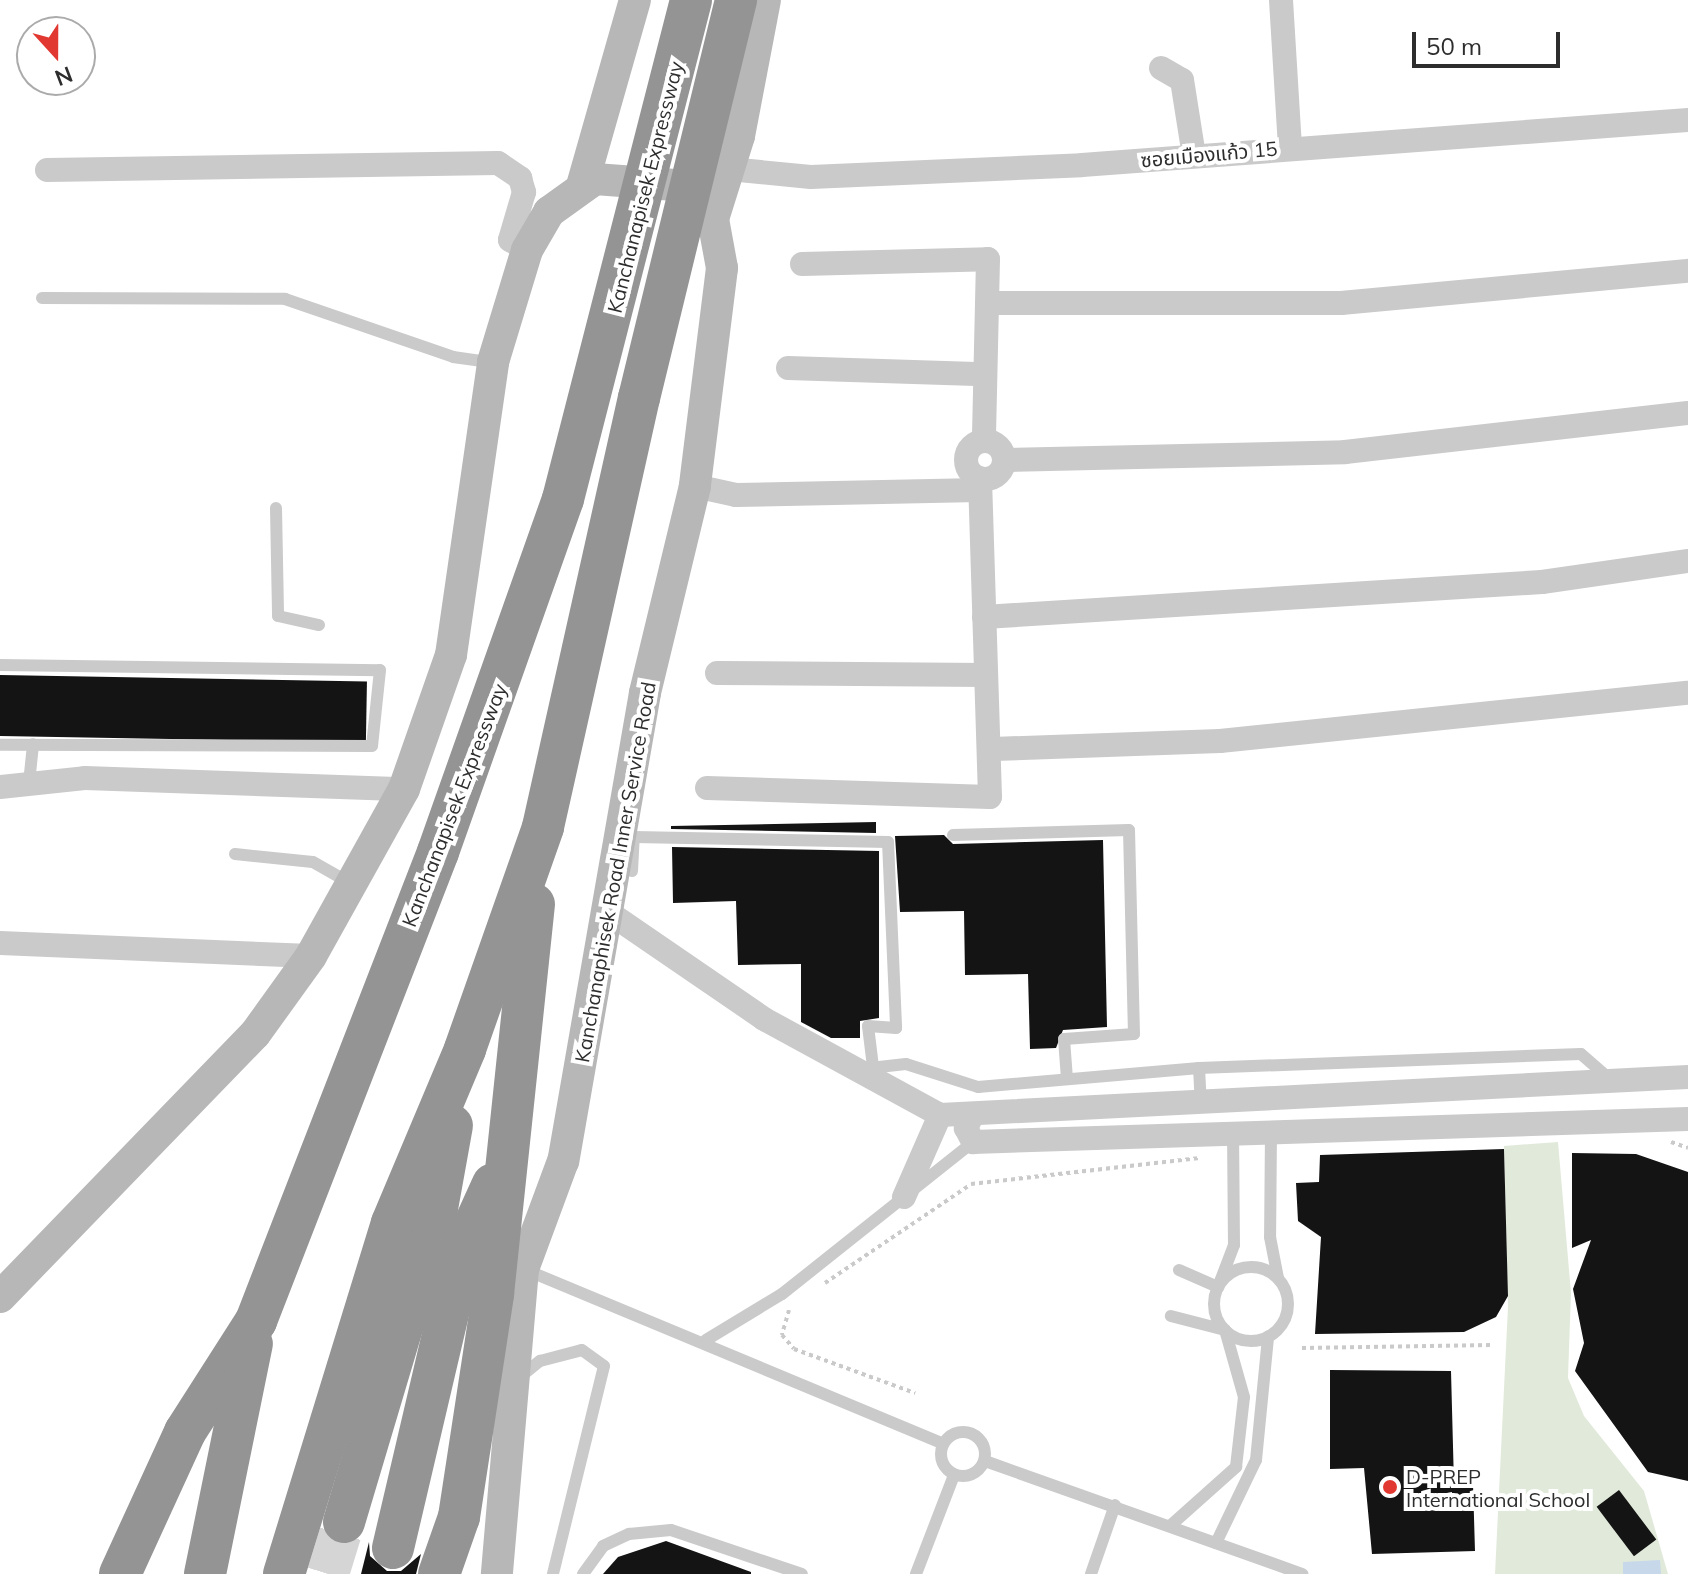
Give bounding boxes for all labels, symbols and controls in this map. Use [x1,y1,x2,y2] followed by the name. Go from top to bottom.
[16,16,96,96] north arrow
[1416,16,1564,66] scale bar
[1426,31,1482,61] text: 50 m
[602,59,688,315] street label: Kanchanapisek Expressway
[51,60,77,93] text: N
[1140,136,1278,172] street label: ซอยเมืองแก้ว 15
[396,680,512,930] street label: Kanchanapisek Expressway
[570,680,660,1064] street label: Kanchanaphisek Road Inner Service Road
[1406,1464,1590,1511] place label: D-PREP International School
[1381,1478,1399,1496] marker: D-PREP International School

